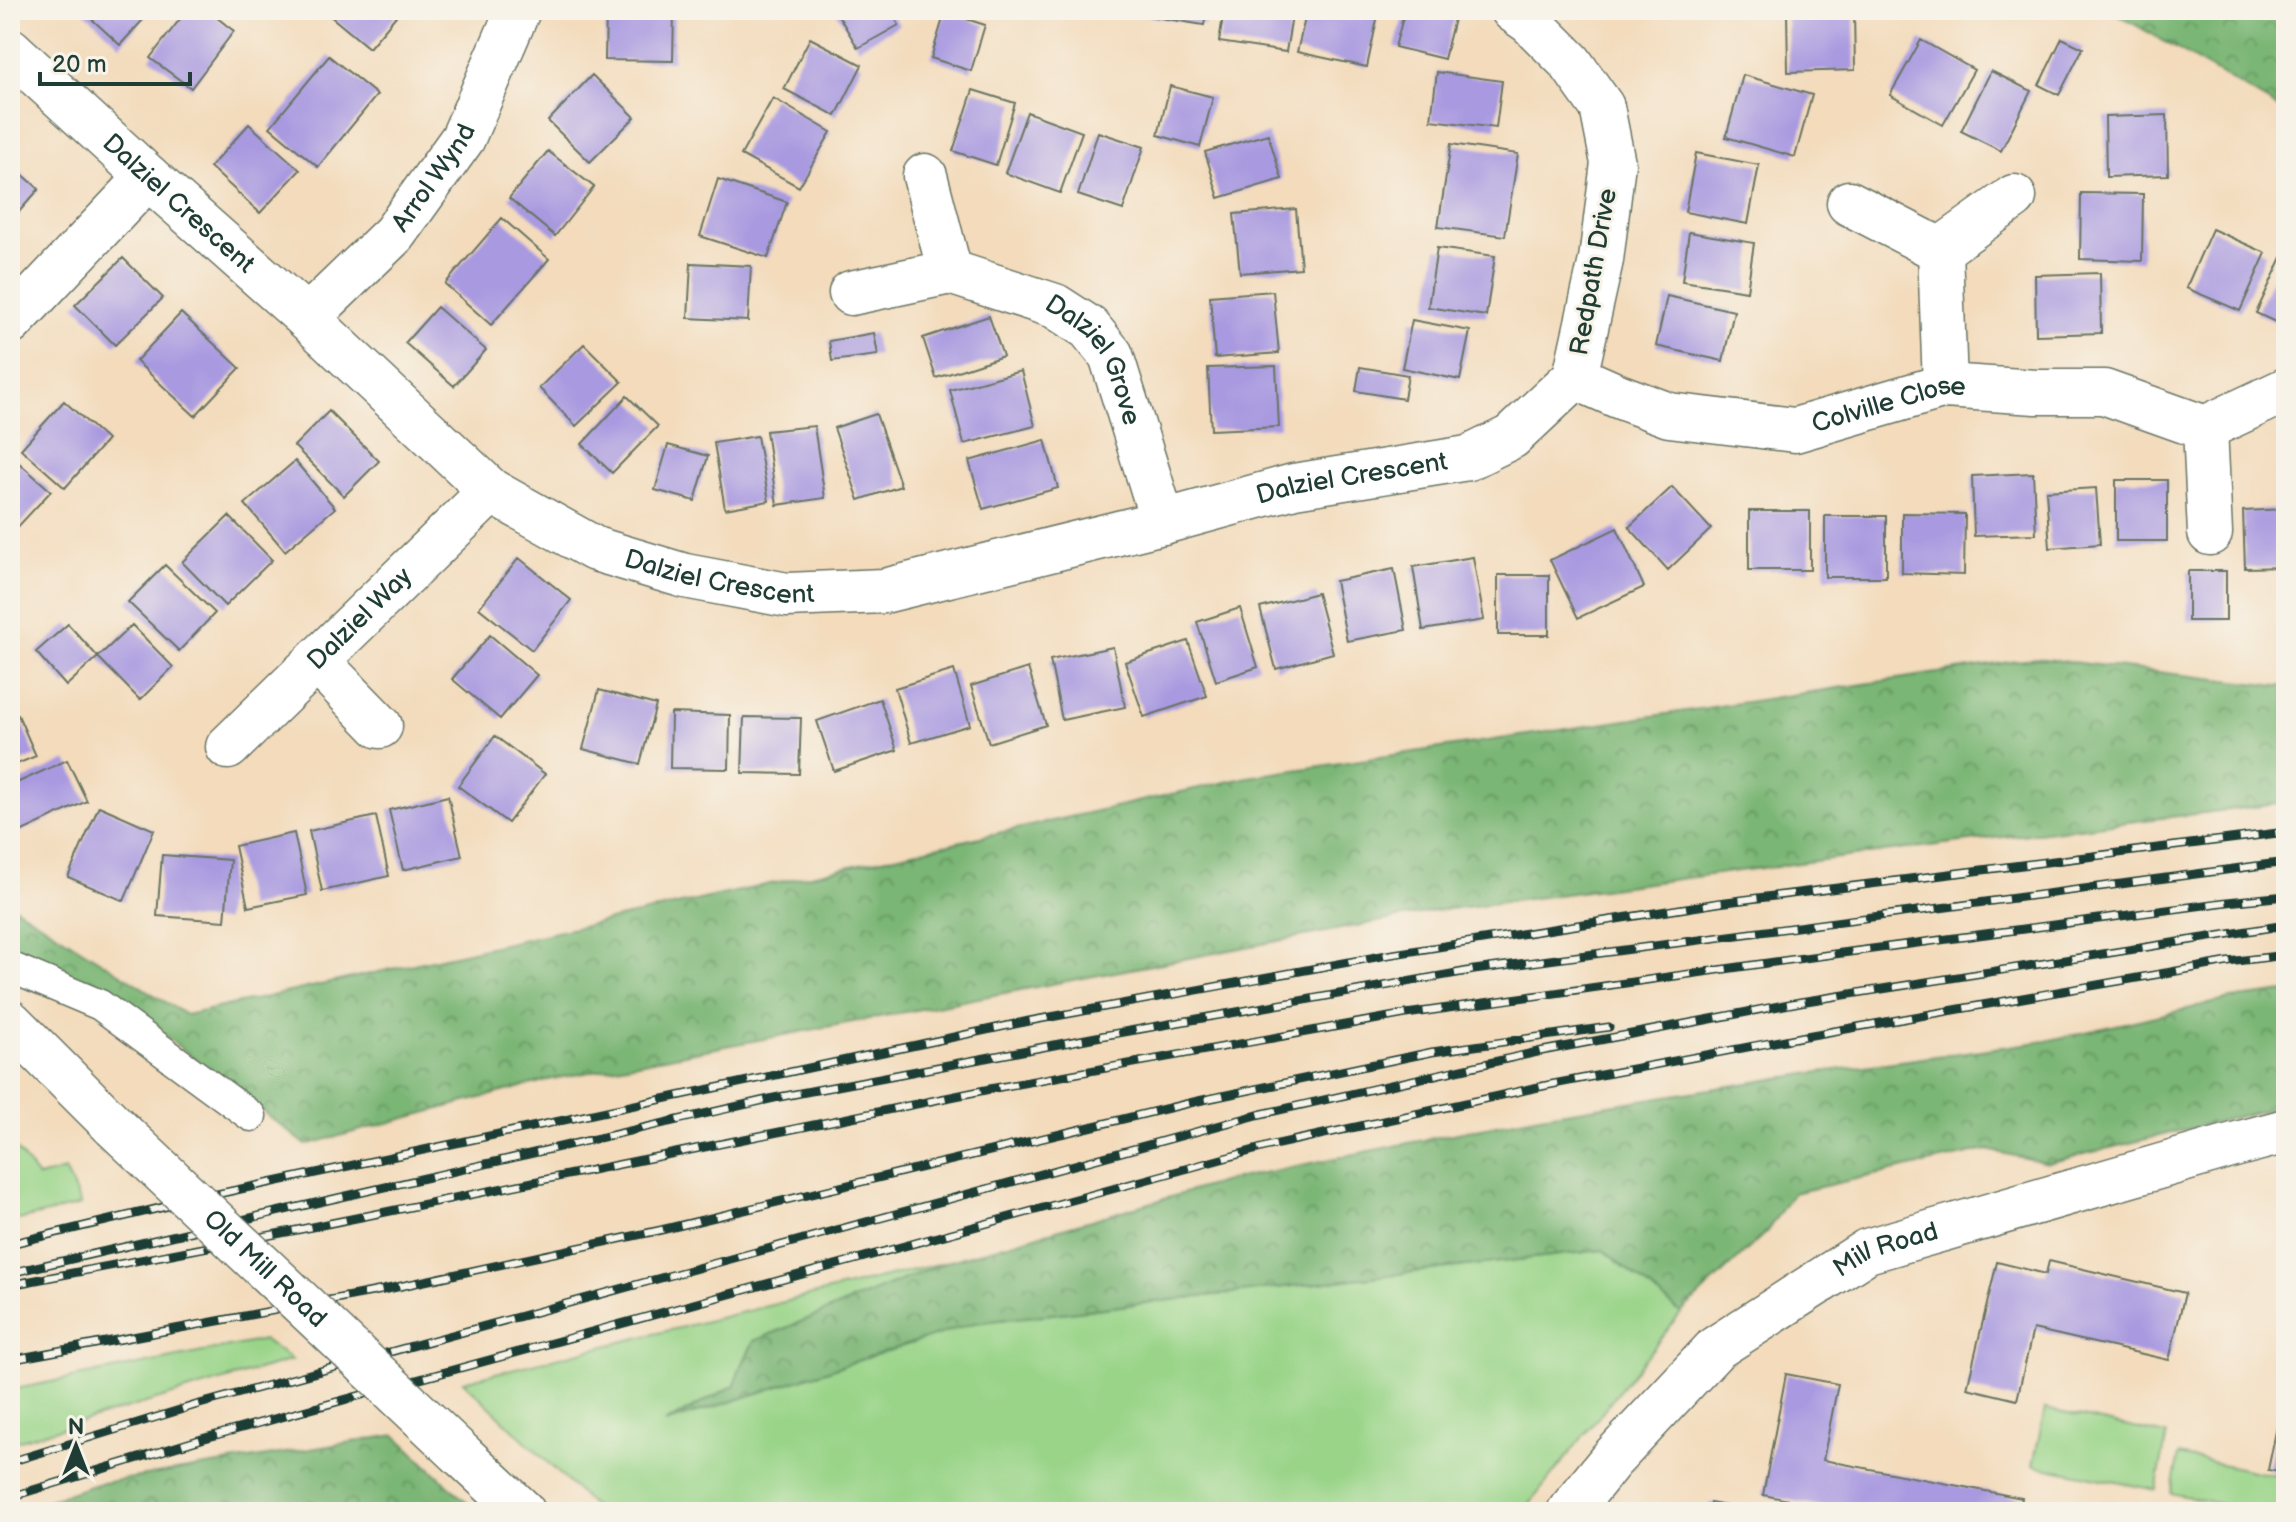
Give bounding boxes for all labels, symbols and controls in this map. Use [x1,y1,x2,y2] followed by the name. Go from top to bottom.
[40,36,190,86] scale bar
[52,50,107,79] text: 20 m
[385,119,483,238] street label: Arrol Wynd
[96,127,261,280] street label: Dalziel Crescent
[1564,186,1624,358] street label: Redpath Drive
[1039,288,1147,429] street label: Dalziel Grove
[1808,370,1967,440] street label: Colville Close
[1253,446,1450,511] street label: Dalziel Crescent
[621,543,815,611] street label: Dalziel Crescent
[301,561,419,676] street label: Dalziel Way
[197,1204,333,1334] street label: Old Mill Road
[1828,1216,1942,1284] street label: Mill Road
[36,1406,116,1486] north arrow
[68,1414,84,1441] text: N

